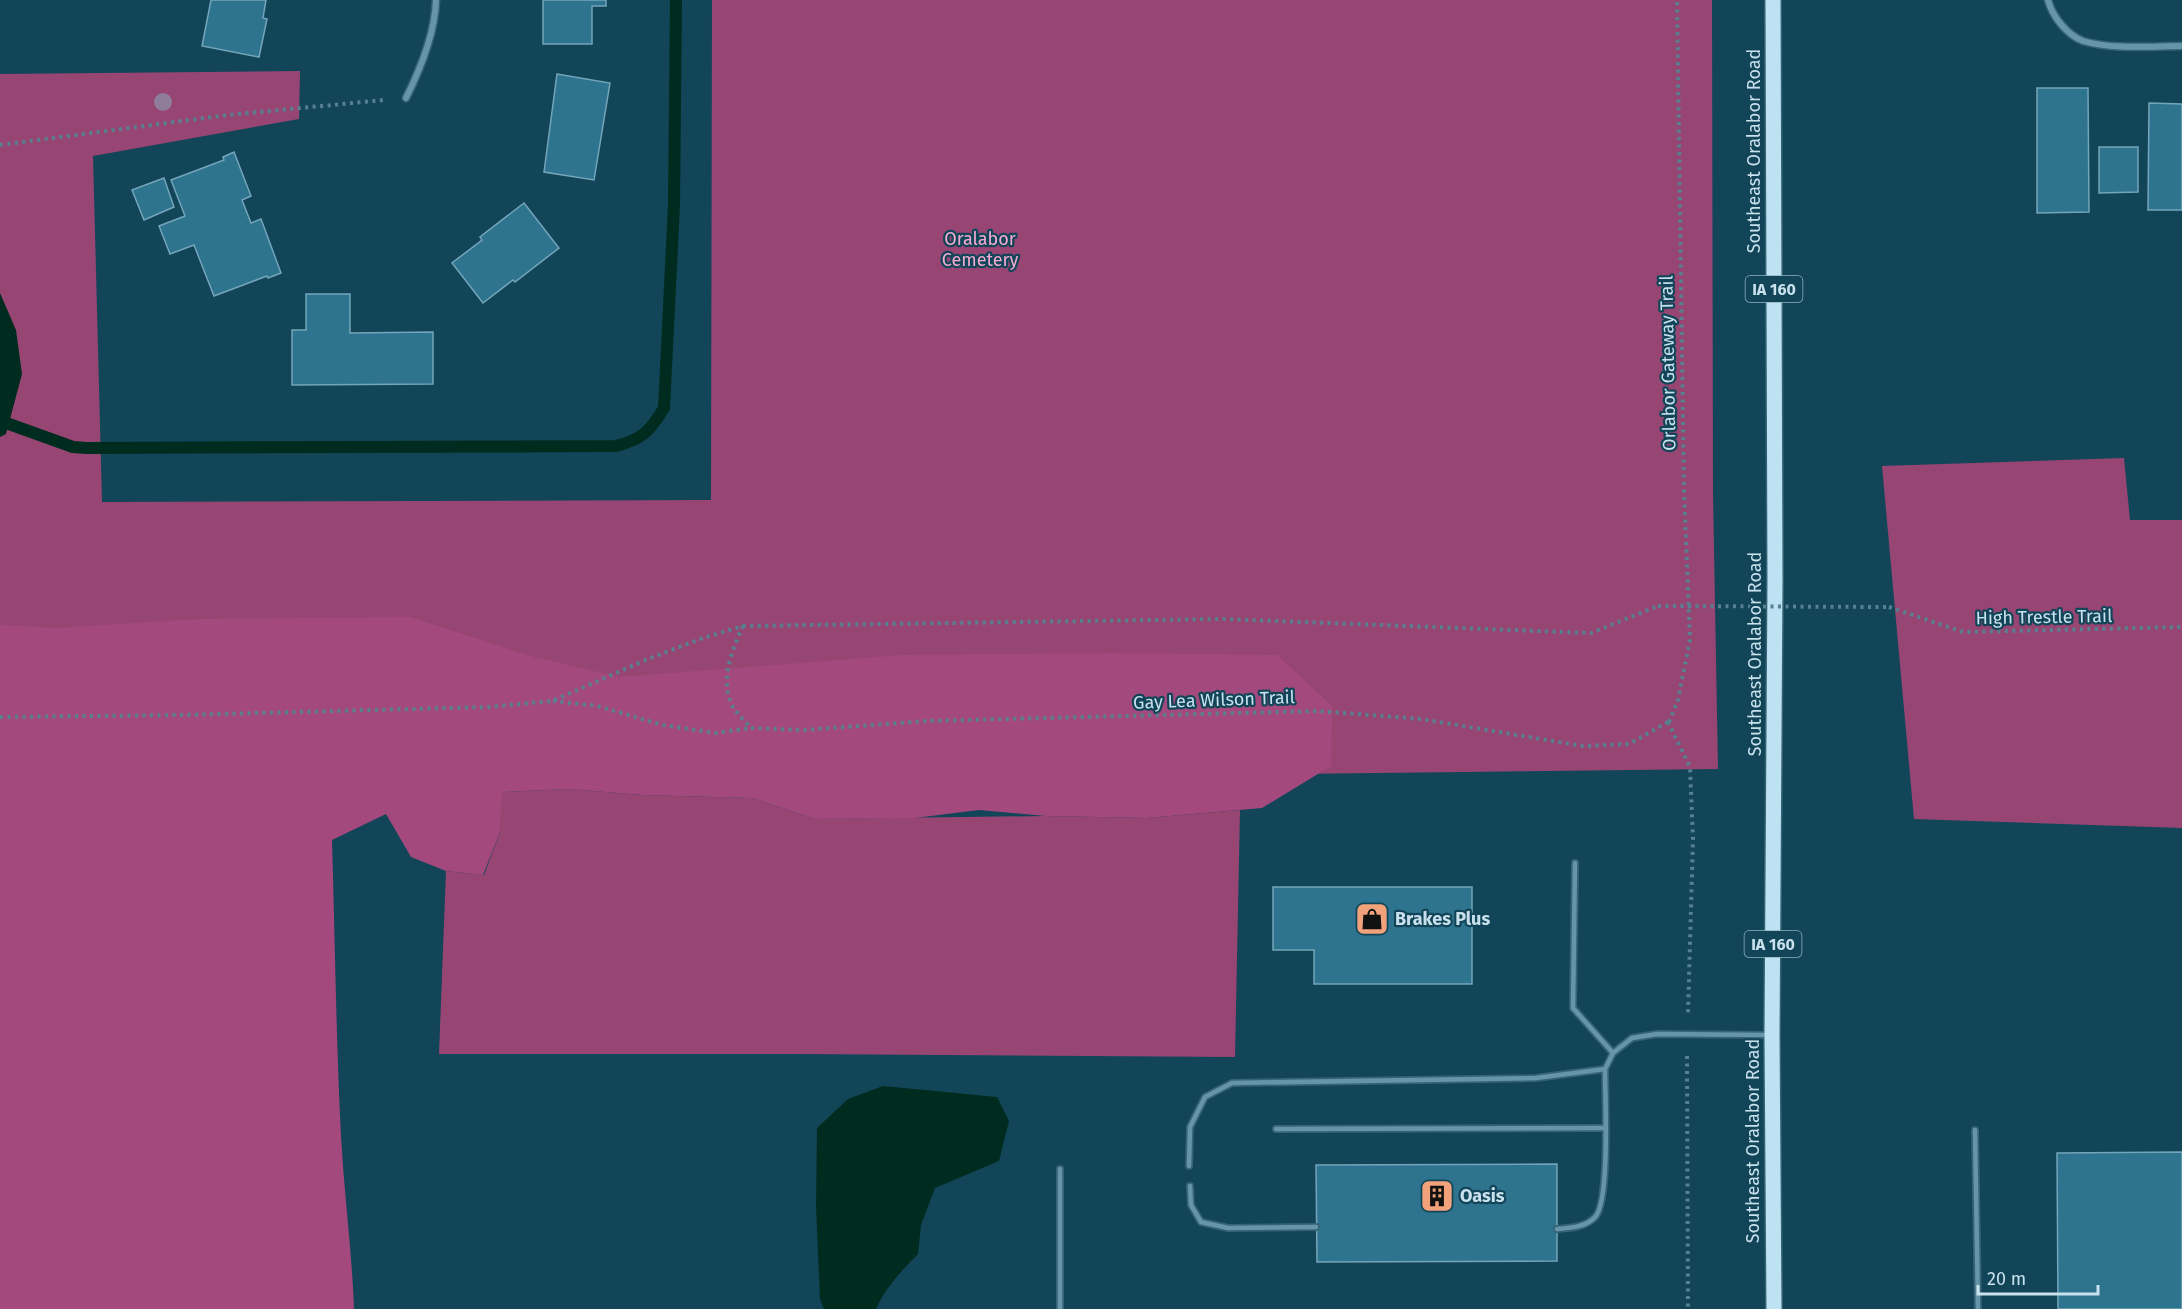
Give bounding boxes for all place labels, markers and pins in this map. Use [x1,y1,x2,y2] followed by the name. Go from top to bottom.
[1354,901,1390,937] shop icon: Brakes Plus
[1395,908,1490,930] place label: Brakes Plus
[1419,1178,1455,1214] building icon: Oasis
[1460,1185,1505,1207] place label: Oasis

